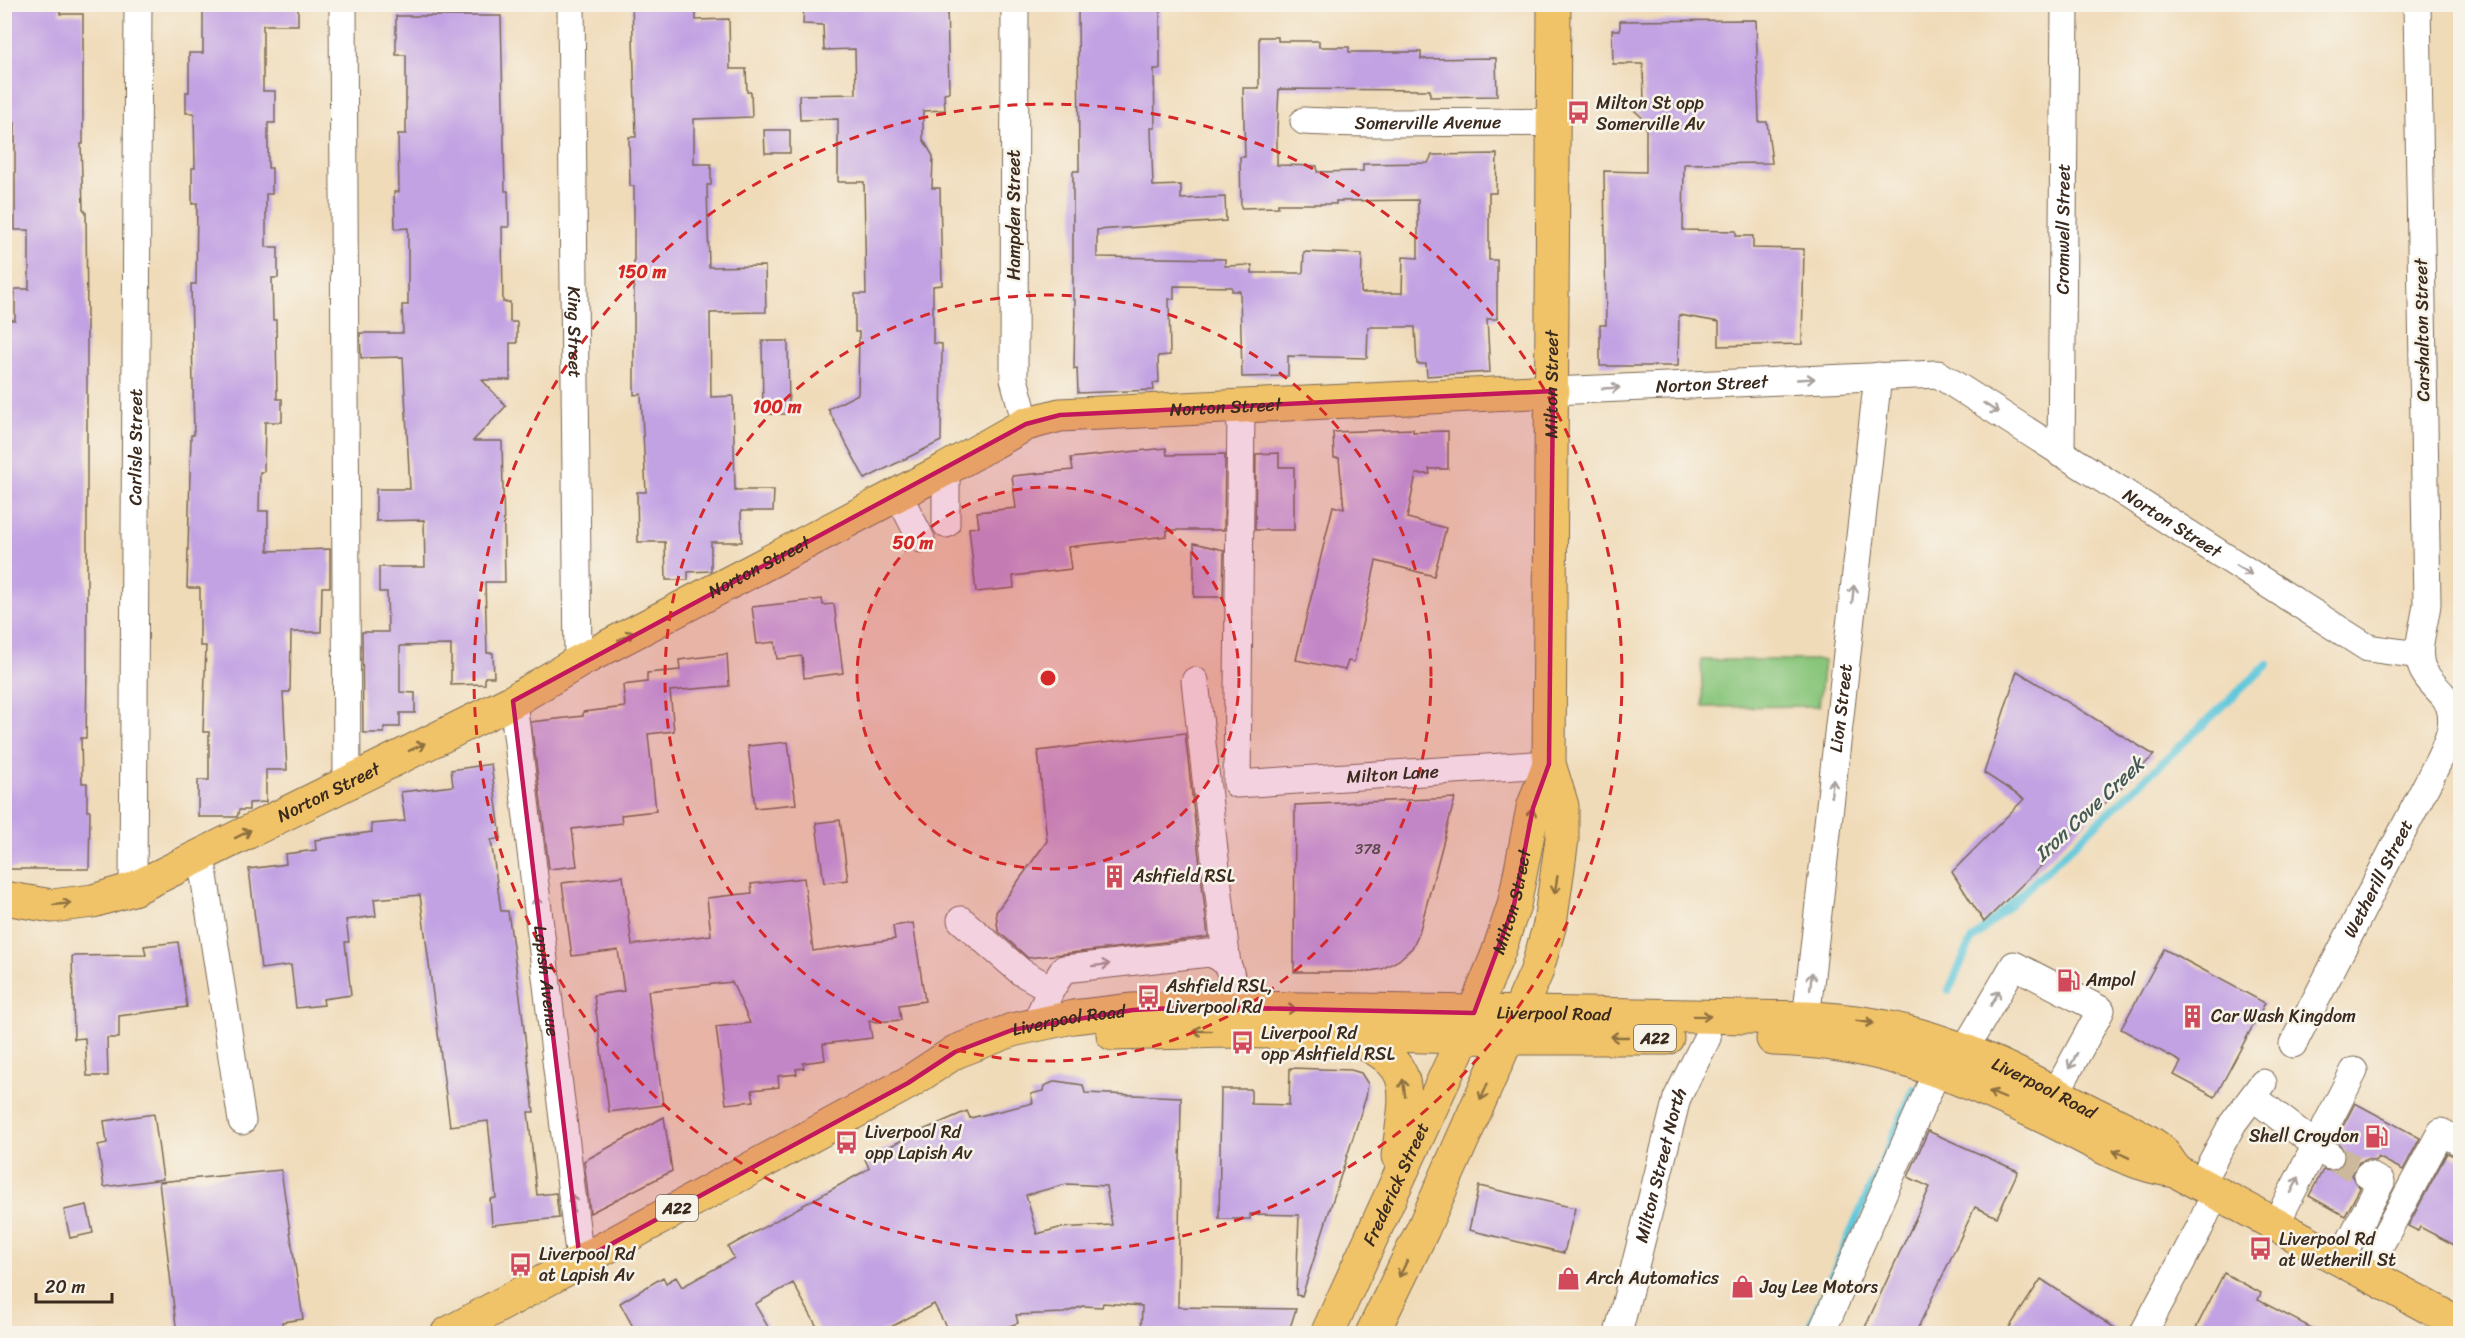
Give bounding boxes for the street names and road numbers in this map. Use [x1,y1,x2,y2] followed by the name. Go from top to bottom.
[1354,106,1501,139] street label: Somerville Avenue
[998,150,1030,280] street label: Hampden Street
[2046,163,2080,294] street label: Cromwell Street
[2405,257,2439,402] street label: Carshalton Street
[558,286,591,378] street label: King Street
[1535,329,1568,438] street label: Milton Street
[1655,365,1769,402] street label: Norton Street
[119,388,152,505] street label: Carlisle Street
[1169,388,1283,426] street label: Norton Street
[2116,480,2229,567] street label: Norton Street
[702,526,817,607] street label: Norton Street
[1820,662,1862,754] street label: Lion Street
[271,753,387,831] street label: Norton Street
[1345,755,1440,793] street label: Milton Lane
[2334,814,2422,944] street label: Wetherill Street
[1483,845,1541,959] street label: Milton Street
[524,924,569,1038] street label: Lapish Avenue
[1009,995,1129,1046] street label: Liverpool Road
[1496,996,1613,1030] street label: Liverpool Road
[1634,1025,1676,1051] road number: A22
[1986,1048,2103,1129] street label: Liverpool Road
[1625,1082,1696,1246] street label: Milton Street North
[1354,1117,1438,1251] street label: Frederick Street
[656,1195,698,1221] road number: A22

